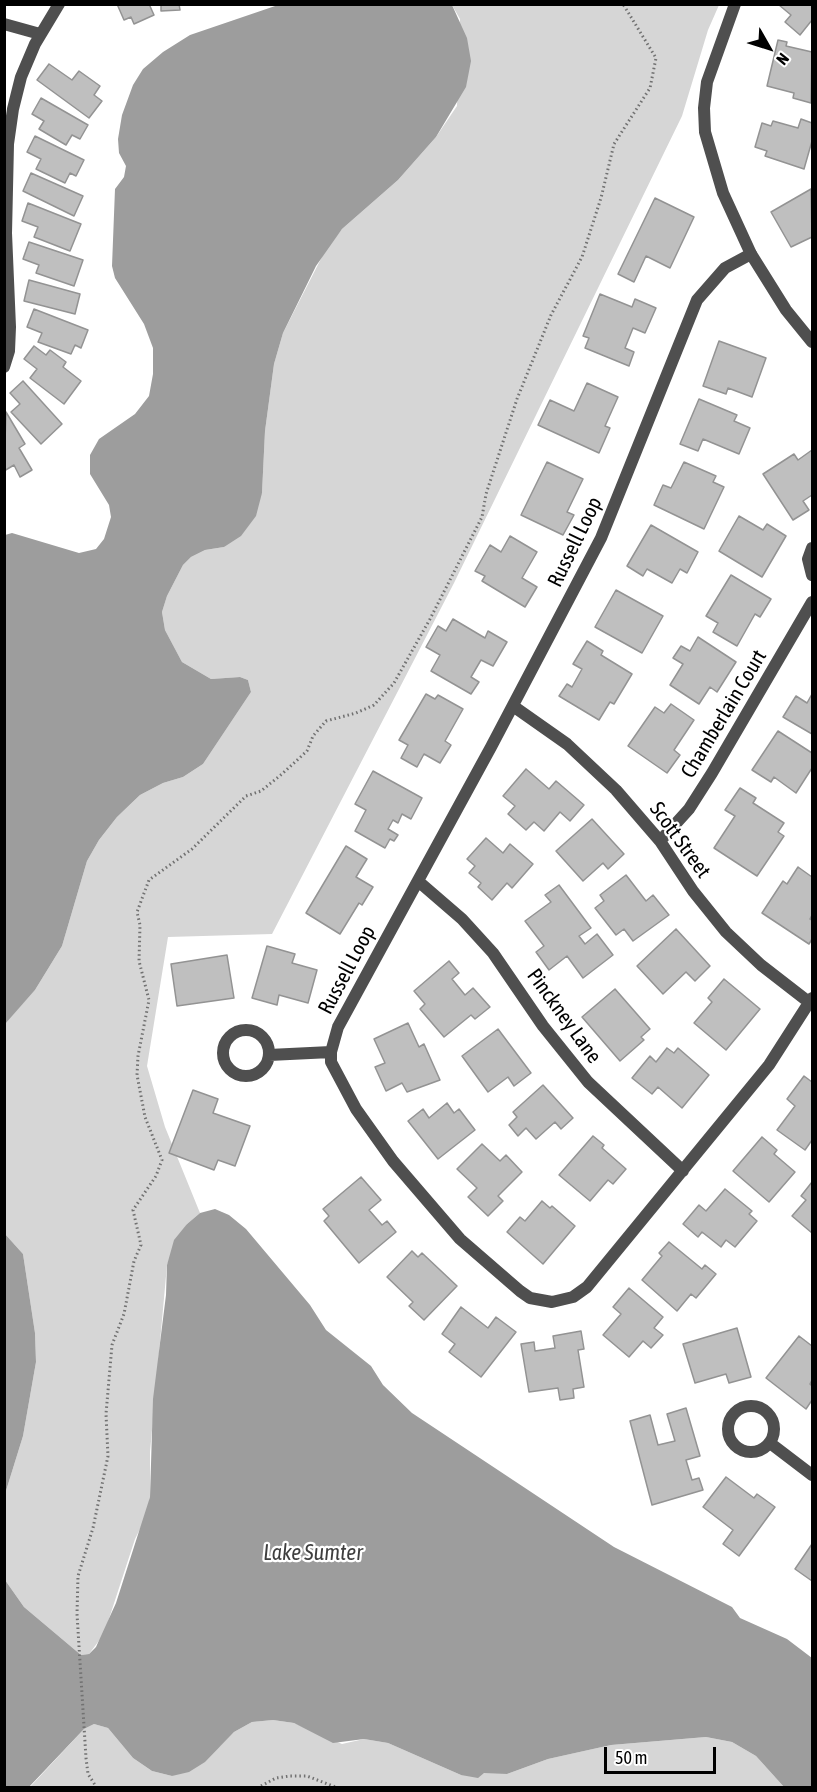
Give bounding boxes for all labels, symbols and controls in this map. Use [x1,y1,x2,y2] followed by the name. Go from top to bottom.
[739,18,799,78] north arrow
[773,50,793,69] text: N
[542,493,608,591] street label: Russell Loop
[676,645,772,783] street label: Chamberlain Court
[644,797,716,883] street label: Scott Street
[313,921,381,1019] street label: Russell Loop
[521,964,607,1068] street label: Pinckney Lane
[263,1540,363,1566] water label: Lake Sumter
[607,1735,720,1773] scale bar
[615,1747,647,1768] text: 50 m

